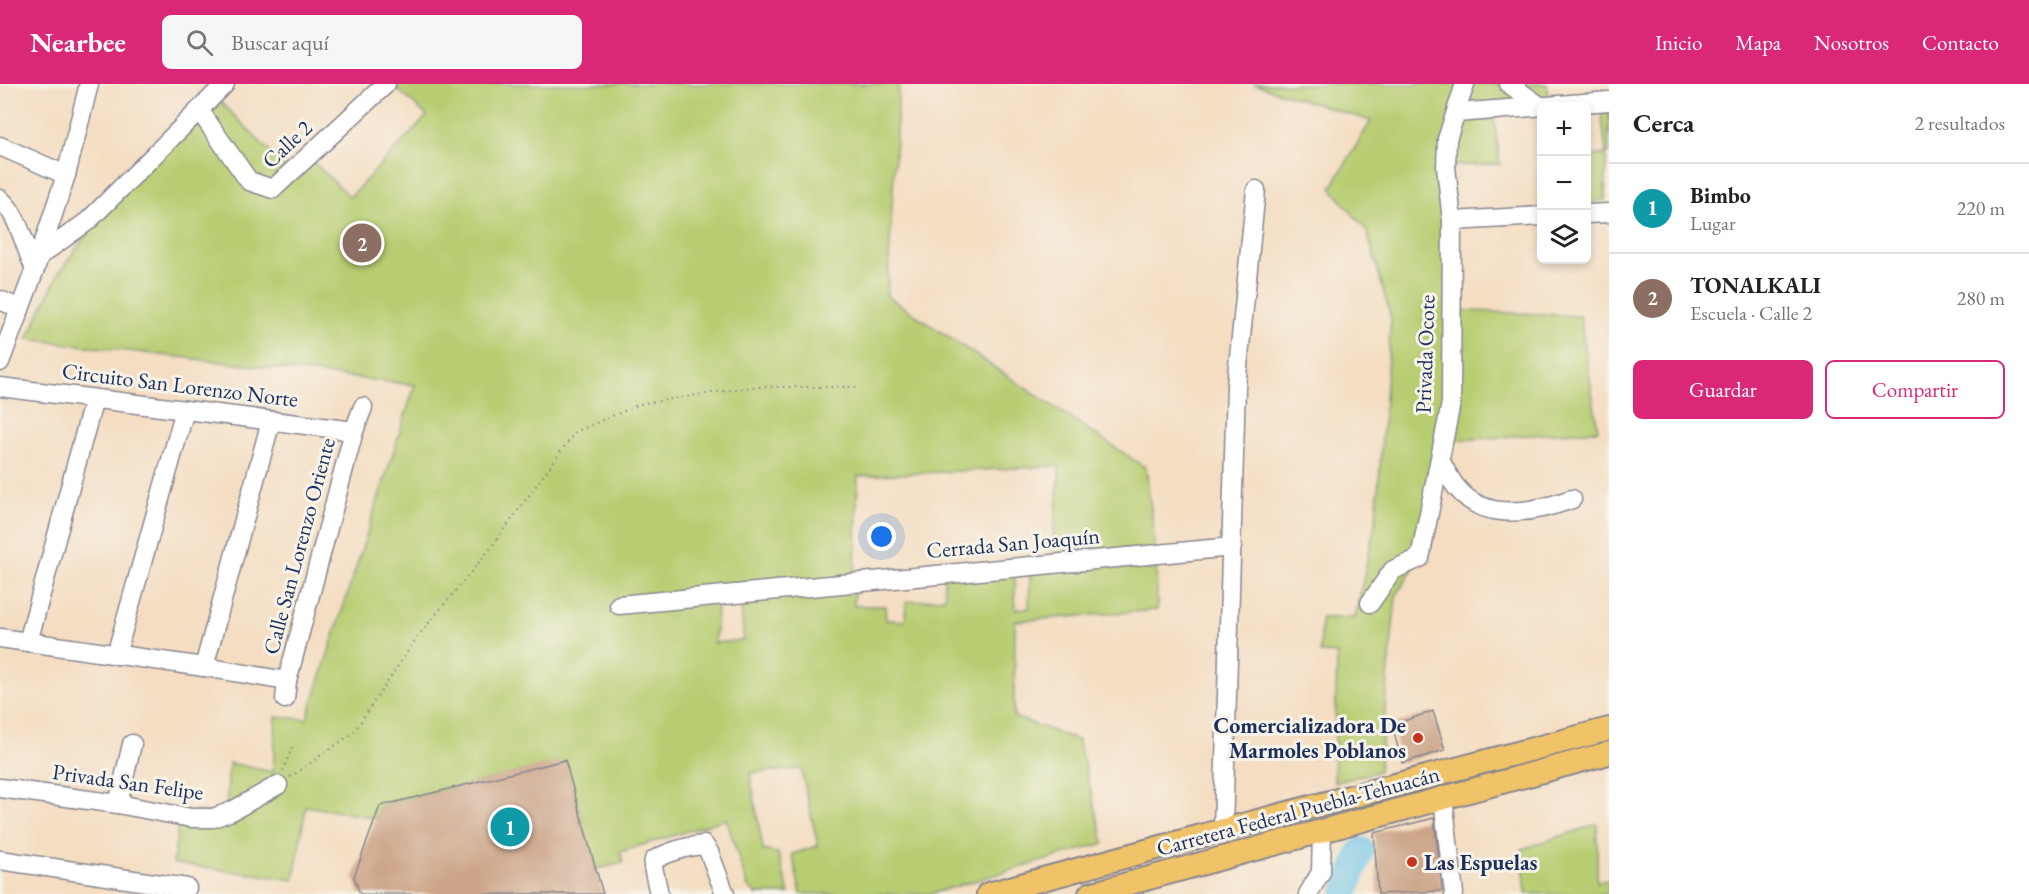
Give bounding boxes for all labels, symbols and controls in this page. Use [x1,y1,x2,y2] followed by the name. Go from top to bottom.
[162,15,582,69] search box
[30,24,126,60] text: Nearbee
[183,26,216,59] icon: search
[231,28,329,57] text: Buscar aquí
[1655,29,1702,56] text: Inicio
[1735,29,1781,56] text: Mapa
[1814,29,1889,56] text: Nosotros
[1922,29,1999,56] text: Contacto
[1537,102,1591,264] map controls
[1537,102,1591,156] button: +
[1633,106,1694,140] text: Cerca
[1914,110,2005,136] text: 2 resultados
[256,113,319,175] street label: Calle 2
[1537,156,1591,210] button: −
[1690,181,1751,210] text: Bimbo
[1647,195,1658,221] text: 1
[1957,195,2005,221] text: 220 m
[1537,210,1591,264] button: layers
[1690,210,1736,236] text: Lugar
[342,220,382,266] pin: 2
[1690,271,1821,300] text: TONALKALI
[1647,285,1658,311] text: 2
[1957,285,2005,311] text: 280 m
[1408,294,1442,414] street label: Privada Ocote
[1690,300,1812,326] text: Escuela · Calle 2
[60,356,300,414] street label: Circuito San Lorenzo Norte
[1633,360,1813,419] button: Guardar
[1825,360,2005,419] button: Compartir
[256,434,342,657] street label: Calle San Lorenzo Oriente
[925,521,1101,565] street label: Cerrada San Joaquín
[867,522,896,551] your location
[1214,711,1406,765] place label: Comercializadora De Marmoles Poblanos
[1411,731,1425,745] marker: Comercializadora De Marmoles Poblanos
[51,757,206,807] street label: Privada San Felipe
[1153,759,1443,863] street label: Carretera Federal Puebla-Tehuacán
[490,804,530,850] pin: 1
[1424,848,1538,877] place label: Las Espuelas
[1405,855,1419,869] marker: Las Espuelas

